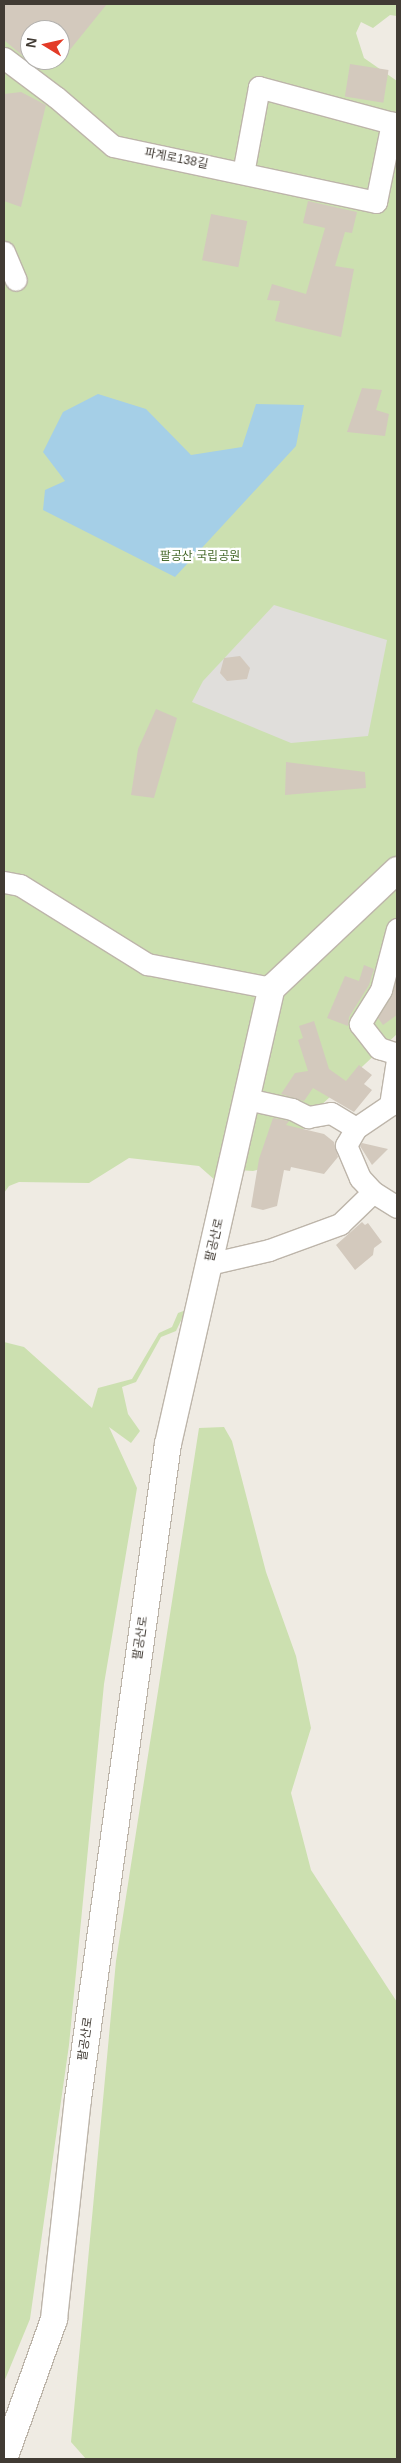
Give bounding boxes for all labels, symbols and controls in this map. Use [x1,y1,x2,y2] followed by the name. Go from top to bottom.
[20,20,70,70] north arrow
[22,37,40,49] text: N
[143,146,209,172] street label: 파계로138길
[160,550,240,564] park label: 팔공산 국립공원
[203,1217,227,1263] street label: 팔공산로
[131,1615,151,1661] street label: 팔공산로
[76,2016,96,2062] street label: 팔공산로

